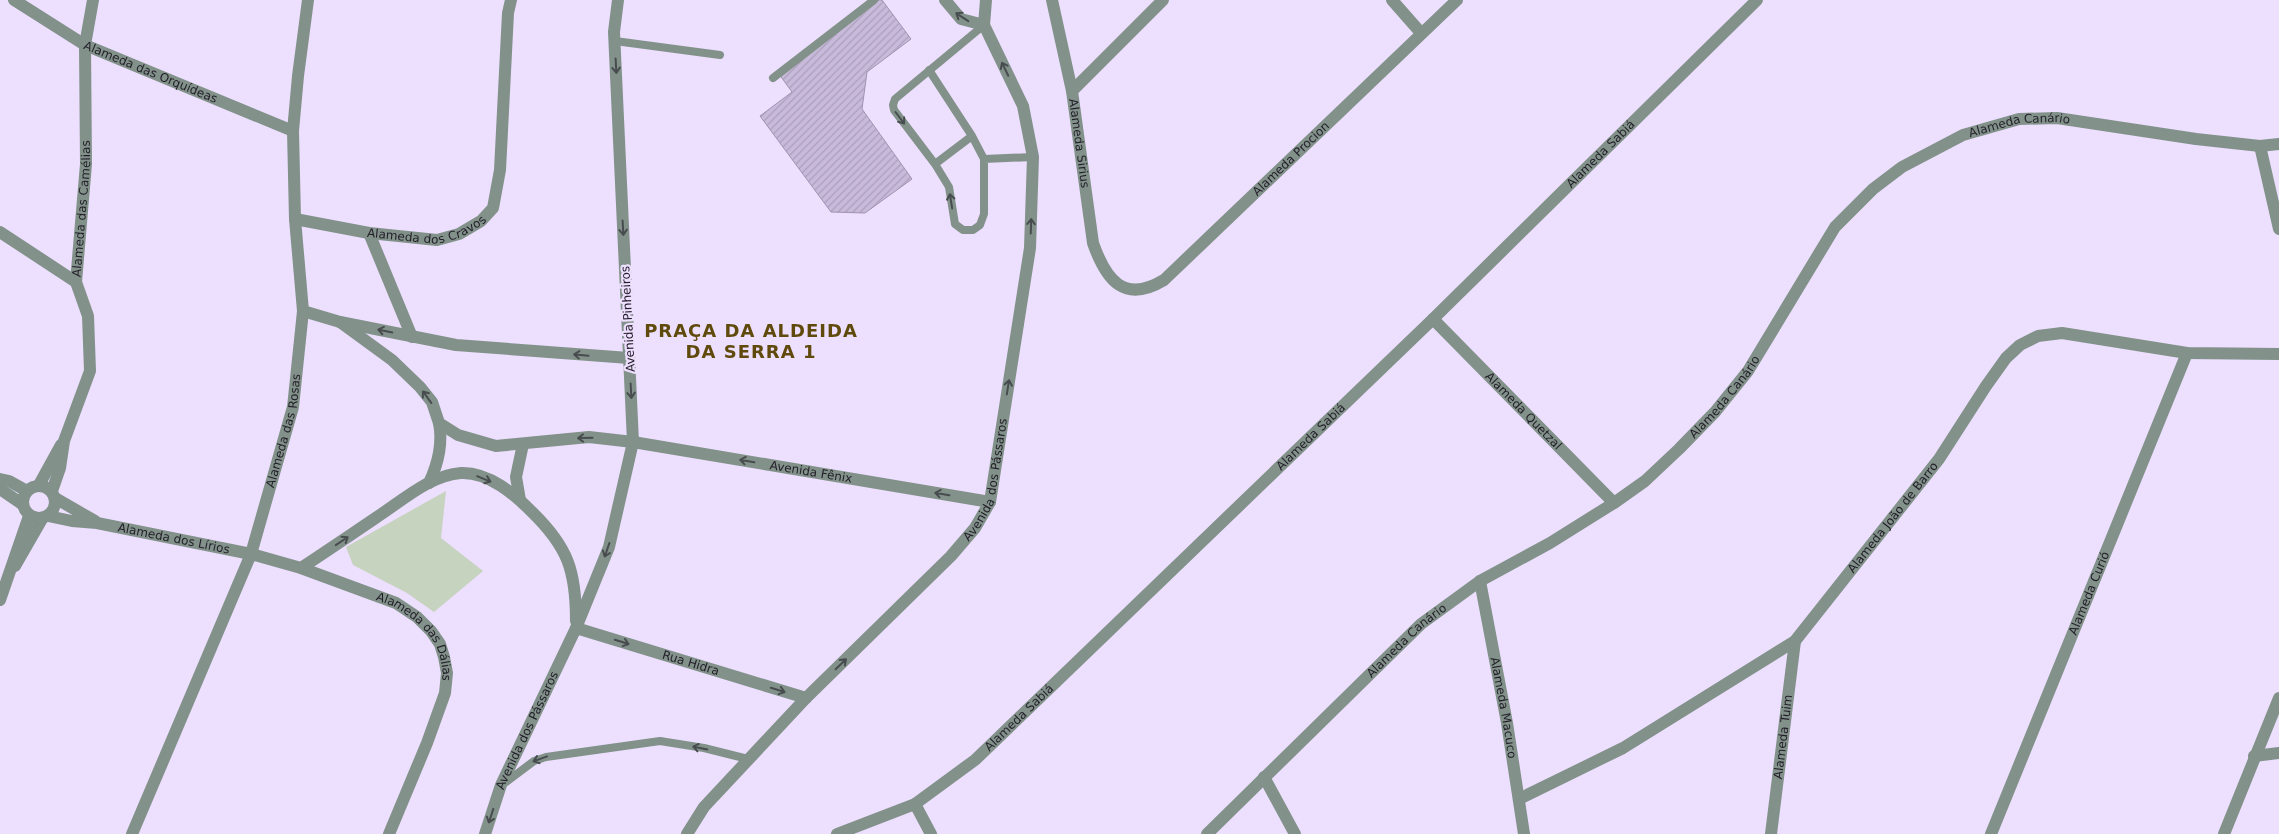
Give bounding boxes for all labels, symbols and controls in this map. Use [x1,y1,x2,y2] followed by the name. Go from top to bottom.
[955,12,969,22] one-way arrow
[82,38,219,106] street label: Alameda das Orquídeas
[611,58,620,74] one-way arrow
[1000,62,1010,77] one-way arrow
[1066,98,1092,189] street label: Alameda Sirius
[895,111,906,124] one-way arrow
[1967,111,2071,140] street label: Alameda Canário
[1564,117,1638,191] street label: Alameda Sabiá
[1250,119,1332,199] street label: Alameda Procion
[69,140,93,278] street label: Alameda das Camélias
[946,193,956,209] one-way arrow
[366,213,489,247] street label: Alameda dos Cravos
[1026,219,1036,235] one-way arrow
[619,220,628,236] one-way arrow
[618,266,638,372] street label: Avenida Pinheiros
[644,320,858,362] district label: PRAÇA DA ALDEIDA DA SERRA 1
[377,326,393,336] one-way arrow
[573,350,589,359] one-way arrow
[1686,353,1763,441] street label: Alameda Canário
[1482,369,1565,453] street label: Alameda Quetzal
[263,373,303,489] street label: Alameda das Rosas
[1003,380,1013,396] one-way arrow
[626,382,635,398] one-way arrow
[422,390,432,404] one-way arrow
[1273,400,1348,473] street label: Alameda Sabiá
[960,417,1010,544] street label: Avenida dos Pássaros
[577,433,593,442] one-way arrow
[739,456,755,466] one-way arrow
[769,458,853,486] street label: Avenida Fênix
[1845,459,1941,576] street label: Alameda João de Barro
[476,474,491,484] one-way arrow
[934,488,950,498] one-way arrow
[117,520,231,557] street label: Alameda dos Lírios
[334,536,348,546] one-way arrow
[602,542,611,557] one-way arrow
[2066,550,2112,637] street label: Alameda Curió
[375,589,454,681] street label: Alameda das Dálias
[1364,601,1449,680] street label: Alameda Canário
[614,638,630,648] one-way arrow
[661,648,721,678] street label: Rua Hidra
[1488,656,1519,759] street label: Alameda Macuco
[834,658,847,670] one-way arrow
[493,669,561,791] street label: Avenida dos Pássaros
[982,681,1056,754] street label: Alameda Sabiá
[769,685,785,695] one-way arrow
[1771,694,1795,780] street label: Alameda Tuim
[693,743,709,752] one-way arrow
[533,755,548,764] one-way arrow
[486,808,495,824] one-way arrow

